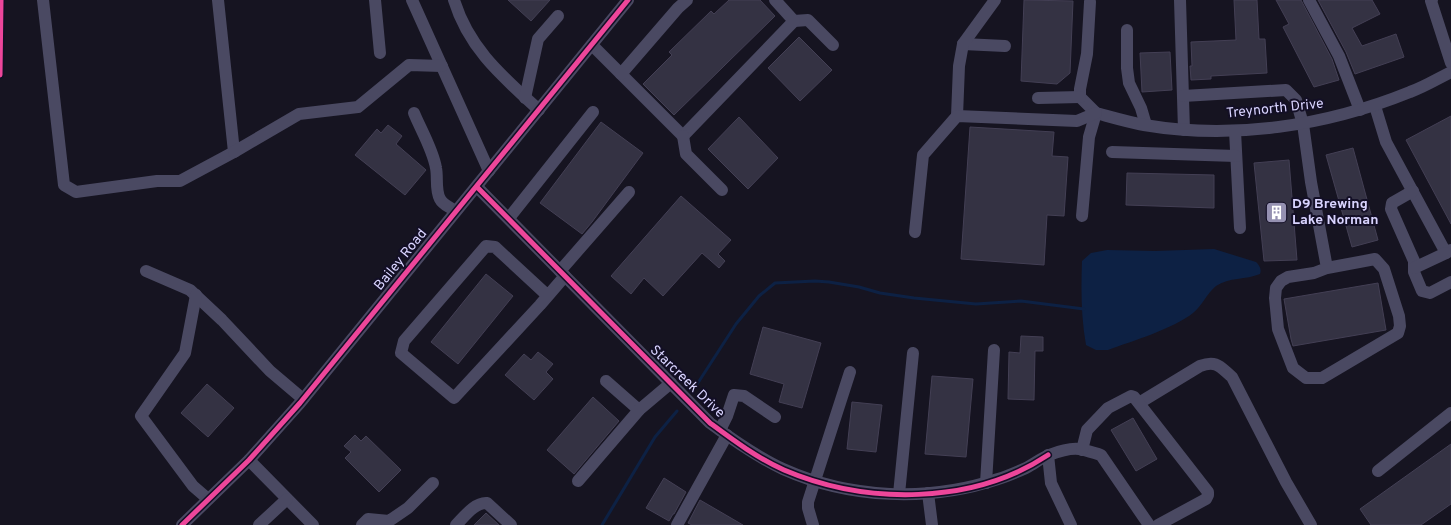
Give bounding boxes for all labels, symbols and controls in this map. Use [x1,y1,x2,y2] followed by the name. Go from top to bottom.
[1226,95,1324,123] street label: Treynorth Drive
[1292,196,1378,229] place label: D9 Brewing Lake Norman
[1264,200,1288,224] building icon: D9 Brewing Lake Norman
[371,226,431,294] street label: Bailey Road
[646,342,728,422] street label: Starcreek Drive

